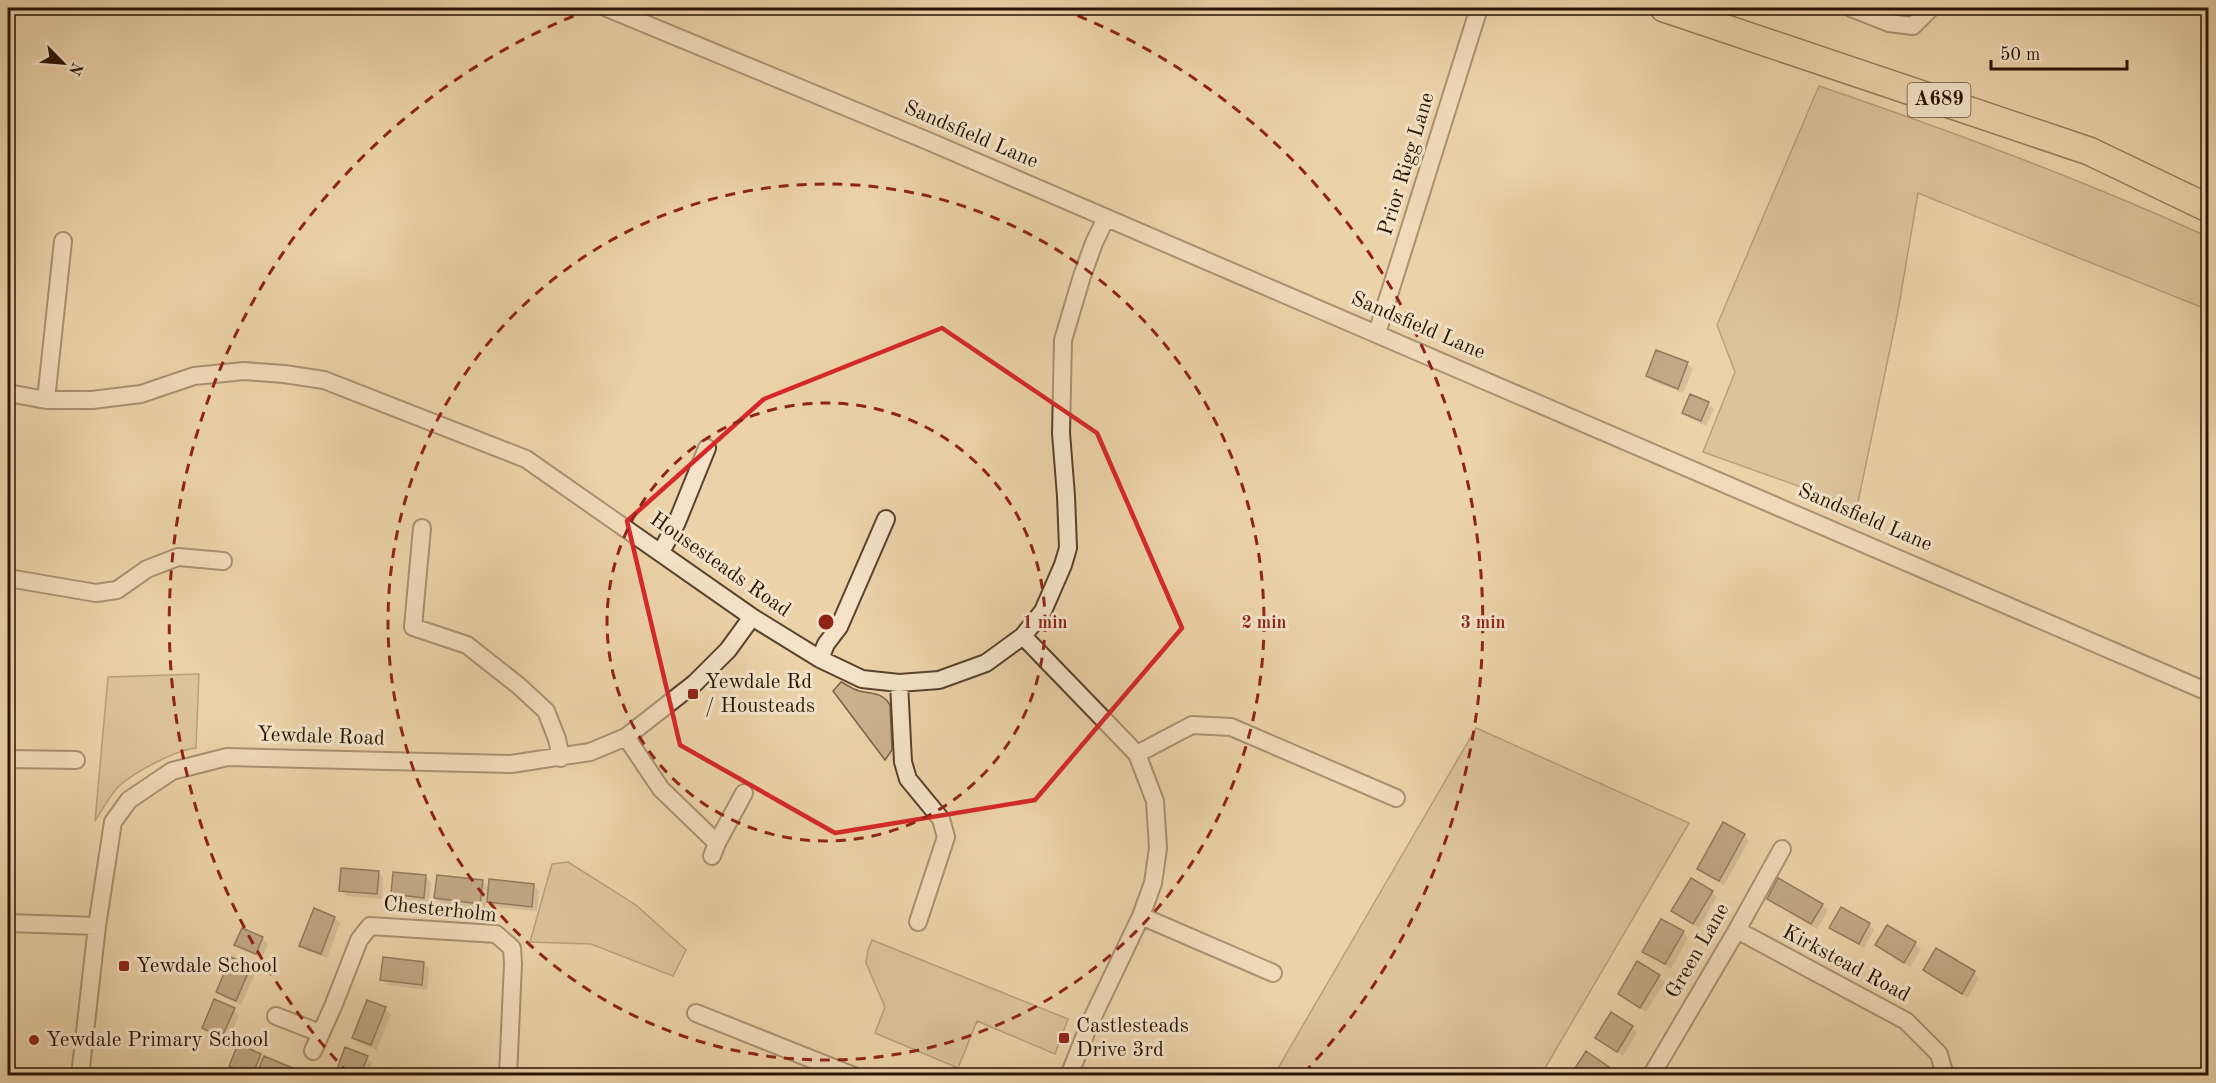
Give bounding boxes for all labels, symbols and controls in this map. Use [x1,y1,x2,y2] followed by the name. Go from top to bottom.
[33,33,93,93] north arrow
[1991,33,2128,71] scale bar
[2000,46,2040,64] text: 50 m
[65,60,85,78] text: N
[1908,83,1970,117] road number: A689
[1375,90,1439,238] street label: Prior Rigg Lane
[901,97,1041,173] street label: Sandsfield Lane
[1348,288,1488,364] street label: Sandsfield Lane
[1795,480,1935,556] street label: Sandsfield Lane
[646,509,794,621] street label: Housesteads Road
[816,612,836,632] centre of rings
[1022,614,1068,632] text: 1 min
[1241,614,1287,632] text: 2 min
[1460,614,1506,632] text: 3 min
[705,672,815,717] place label: Yewdale Rd / Housteads
[686,687,700,701] marker: Yewdale Rd / Housteads
[257,724,385,750] street label: Yewdale Road
[382,894,498,926] street label: Chesterholm
[1662,900,1734,1002] street label: Green Lane
[1779,922,1913,1006] street label: Kirkstead Road
[136,956,278,977] place label: Yewdale School
[117,959,131,973] marker: Yewdale School
[1076,1016,1189,1061] place label: Castlesteads Drive 3rd
[46,1030,269,1051] place label: Yewdale Primary School
[1057,1031,1071,1045] marker: Castlesteads Drive 3rd
[27,1033,41,1047] marker: Yewdale Primary School

